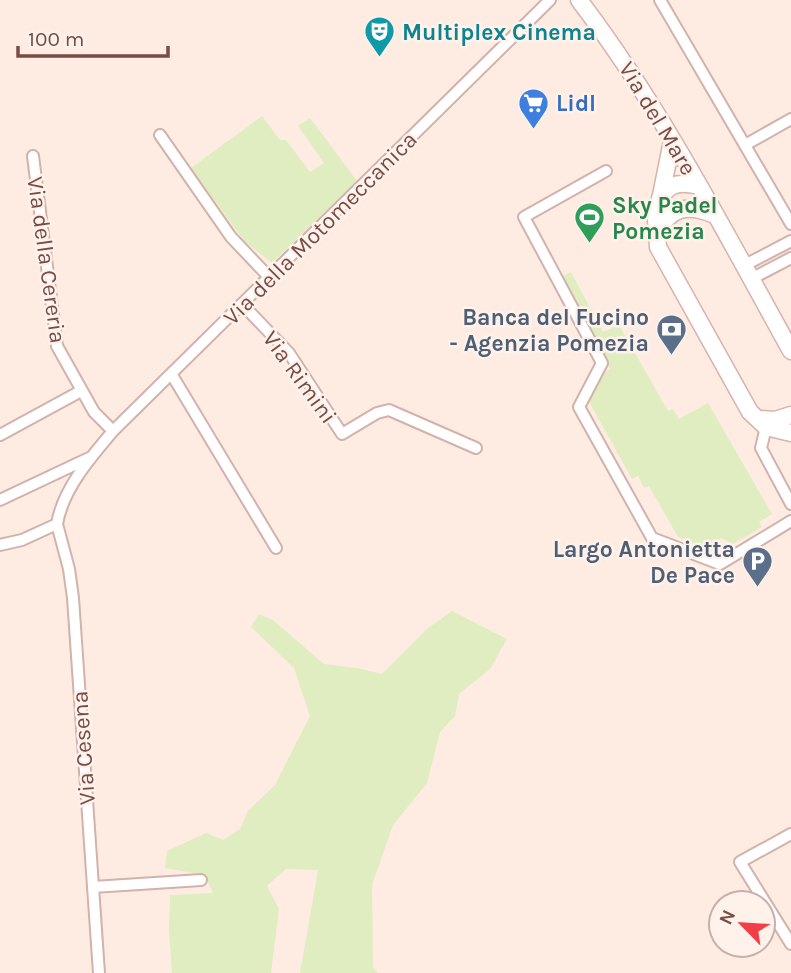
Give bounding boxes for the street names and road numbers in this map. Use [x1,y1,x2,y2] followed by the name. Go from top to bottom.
[613,57,702,180] street label: Via del Mare
[218,126,423,331] street label: Via della Motomeccanica
[21,175,72,345] street label: Via della Cereria
[257,326,342,429] street label: Via Rimini
[66,690,101,806] street label: Via Cesena

